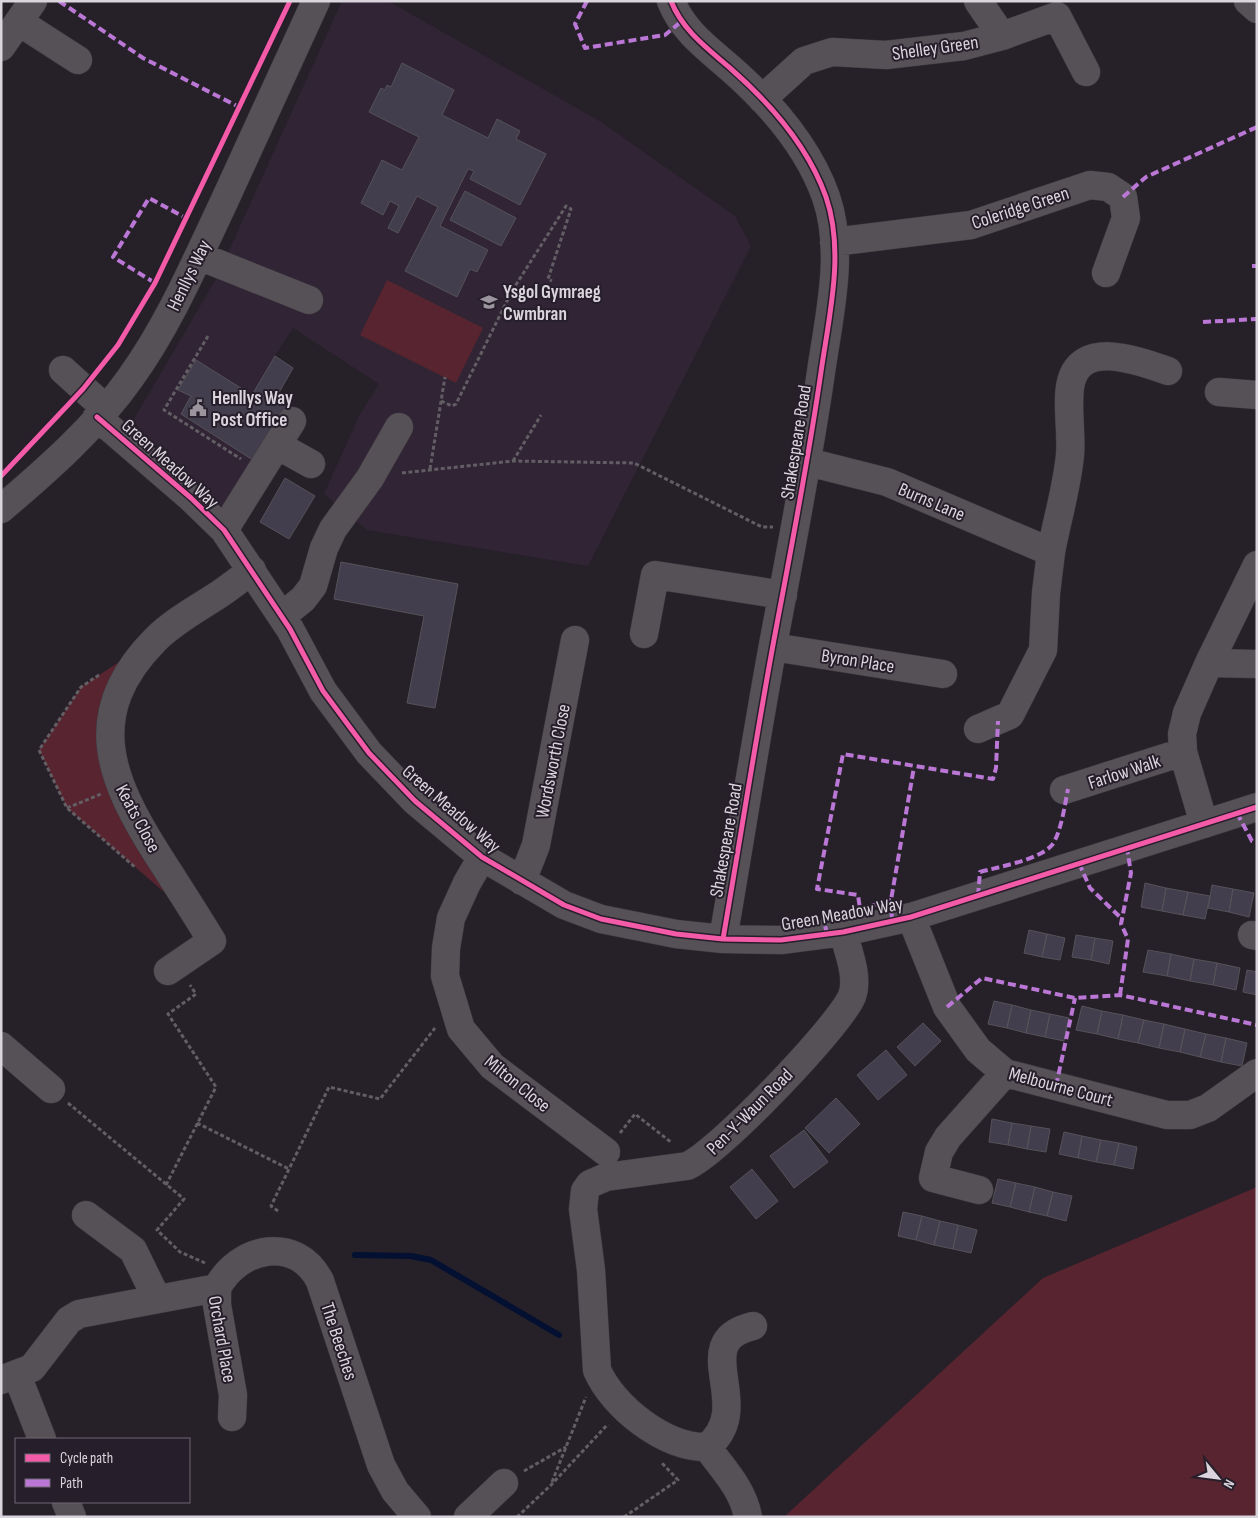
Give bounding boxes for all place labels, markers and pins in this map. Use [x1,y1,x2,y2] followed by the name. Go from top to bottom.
[503,281,601,326] place label: Ysgol Gymraeg Cwmbran
[479,292,499,312] school or university icon: Ysgol Gymraeg Cwmbran
[212,387,293,432] place label: Henllys Way Post Office
[188,398,208,418] public building icon: Henllys Way Post Office

